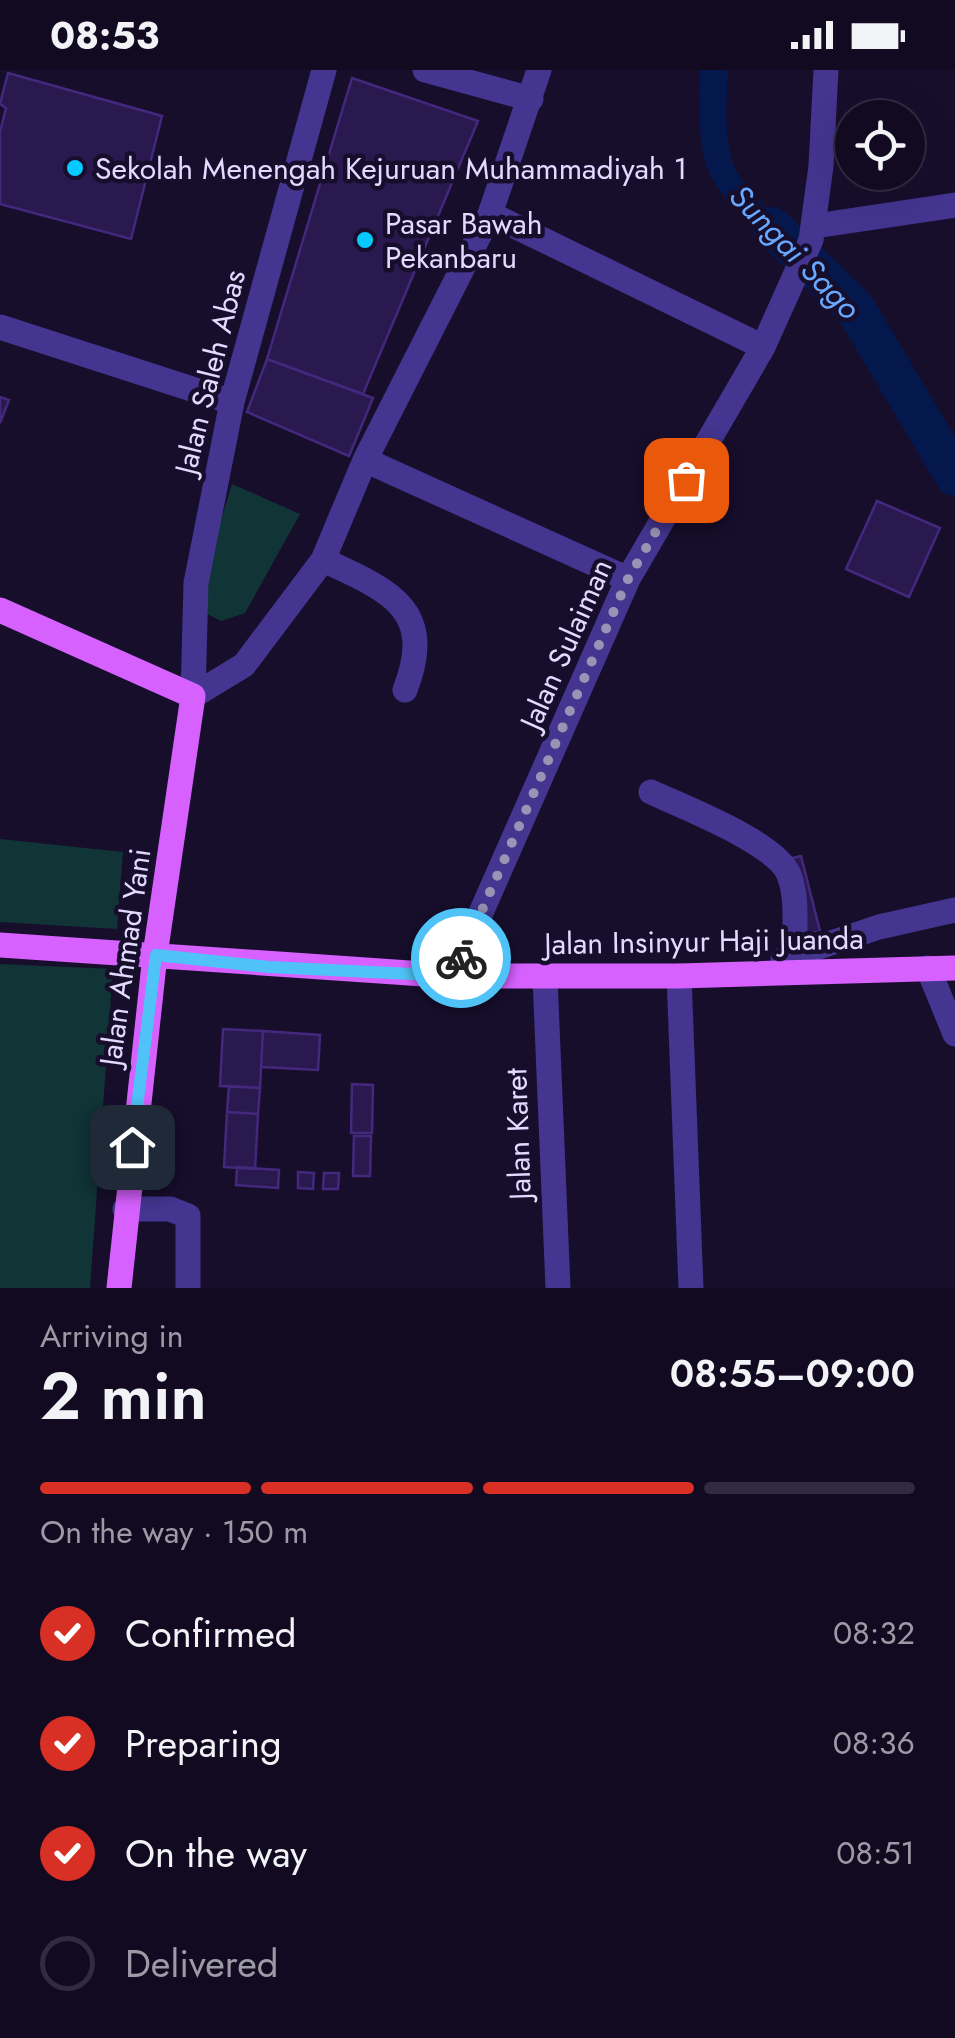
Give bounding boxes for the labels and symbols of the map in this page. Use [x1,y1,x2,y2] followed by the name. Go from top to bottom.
[95,147,687,190] place label: Sekolah Menengah Kejuruan Muhammadiyah 1
[64,157,86,179] marker: Sekolah Menengah Kejuruan Muhammadiyah 1
[719,174,871,330] water label: Sungai Sago
[385,202,542,279] place label: Pasar Bawah Pekanbaru
[354,229,376,251] marker: Pasar Bawah Pekanbaru
[163,265,256,483] street label: Jalan Saleh Abas
[644,438,729,523] pin
[508,552,623,740] street label: Jalan Sulaiman
[88,846,162,1072] street label: Jalan Ahmad Yani
[411,908,511,1008] courier
[540,917,864,965] street label: Jalan Insinyur Haji Juanda
[494,1067,542,1205] street label: Jalan Karet
[90,1105,175,1190] pin

